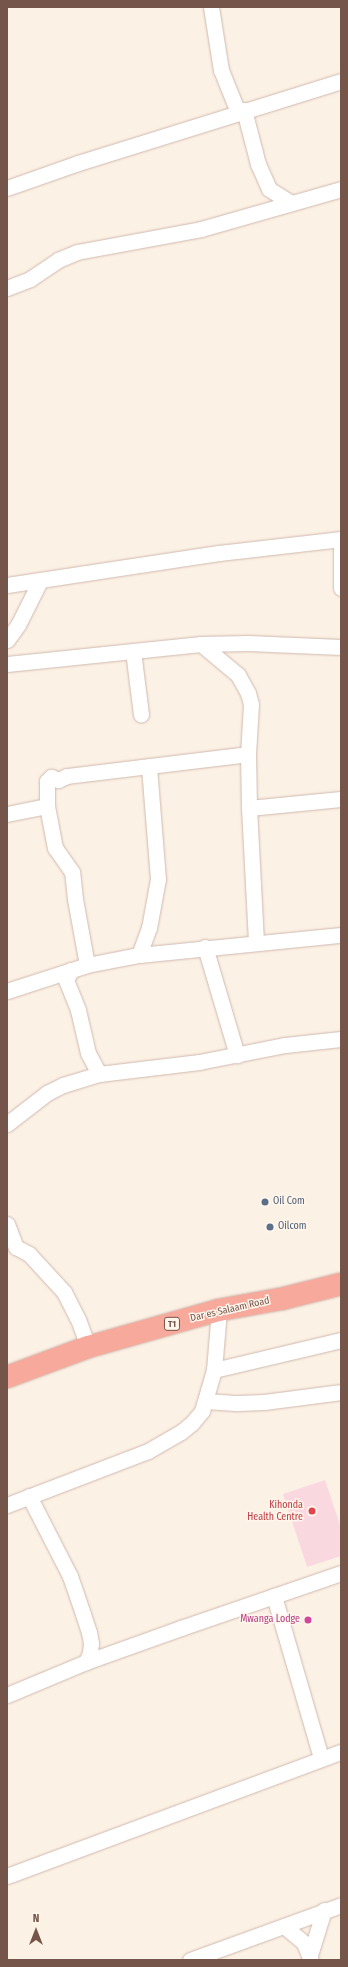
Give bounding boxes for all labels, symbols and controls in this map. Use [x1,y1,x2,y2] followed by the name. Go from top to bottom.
[273,1196,305,1208] place label: Oil Com
[260,1197,270,1207] marker: Oil Com
[278,1221,306,1233] place label: Oilcom
[265,1222,275,1232] marker: Oilcom
[189,1295,271,1325] street label: Dar es Salaam Road
[163,1317,181,1331] road number: T1
[247,1499,303,1522] place label: Kihonda Health Centre
[306,1505,318,1517] marker: Kihonda Health Centre
[240,1614,300,1626] place label: Mwanga Lodge
[303,1615,313,1625] marker: Mwanga Lodge
[16,1911,56,1951] north arrow
[33,1912,39,1925] text: N

